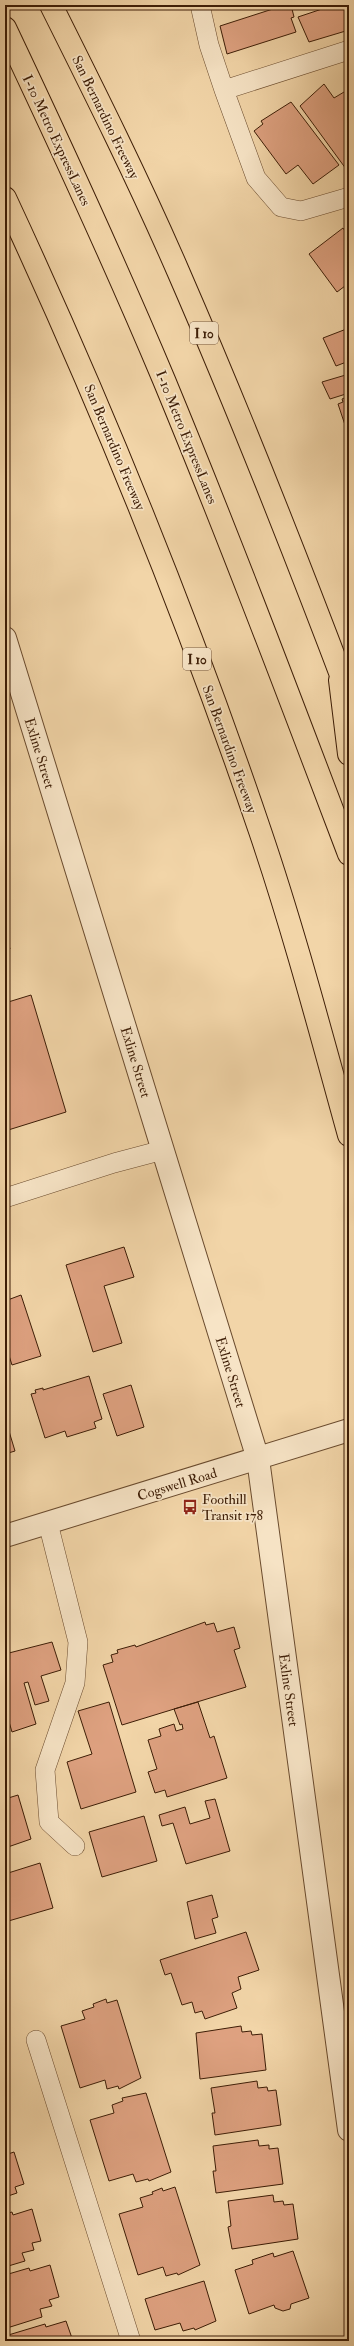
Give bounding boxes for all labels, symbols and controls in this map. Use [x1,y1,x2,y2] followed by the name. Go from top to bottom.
[67,53,143,183] street label: San Bernardino Freeway
[18,72,94,209] street label: I-10 Metro ExpressLanes
[190,322,218,344] road number: I 10
[151,368,221,507] street label: I-10 Metro ExpressLanes
[79,382,149,514] street label: San Bernardino Freeway
[183,648,211,670] road number: I 10
[197,683,261,817] street label: San Bernardino Freeway
[21,716,59,791] street label: Exline Street
[117,1025,155,1100] street label: Exline Street
[212,1335,250,1410] street label: Exline Street
[135,1464,219,1505] street label: Cogswell Road
[202,1491,263,1524] place label: Foothill Transit 178
[181,1498,199,1516] bus stop icon: Foothill Transit 178
[275,1653,302,1728] street label: Exline Street

